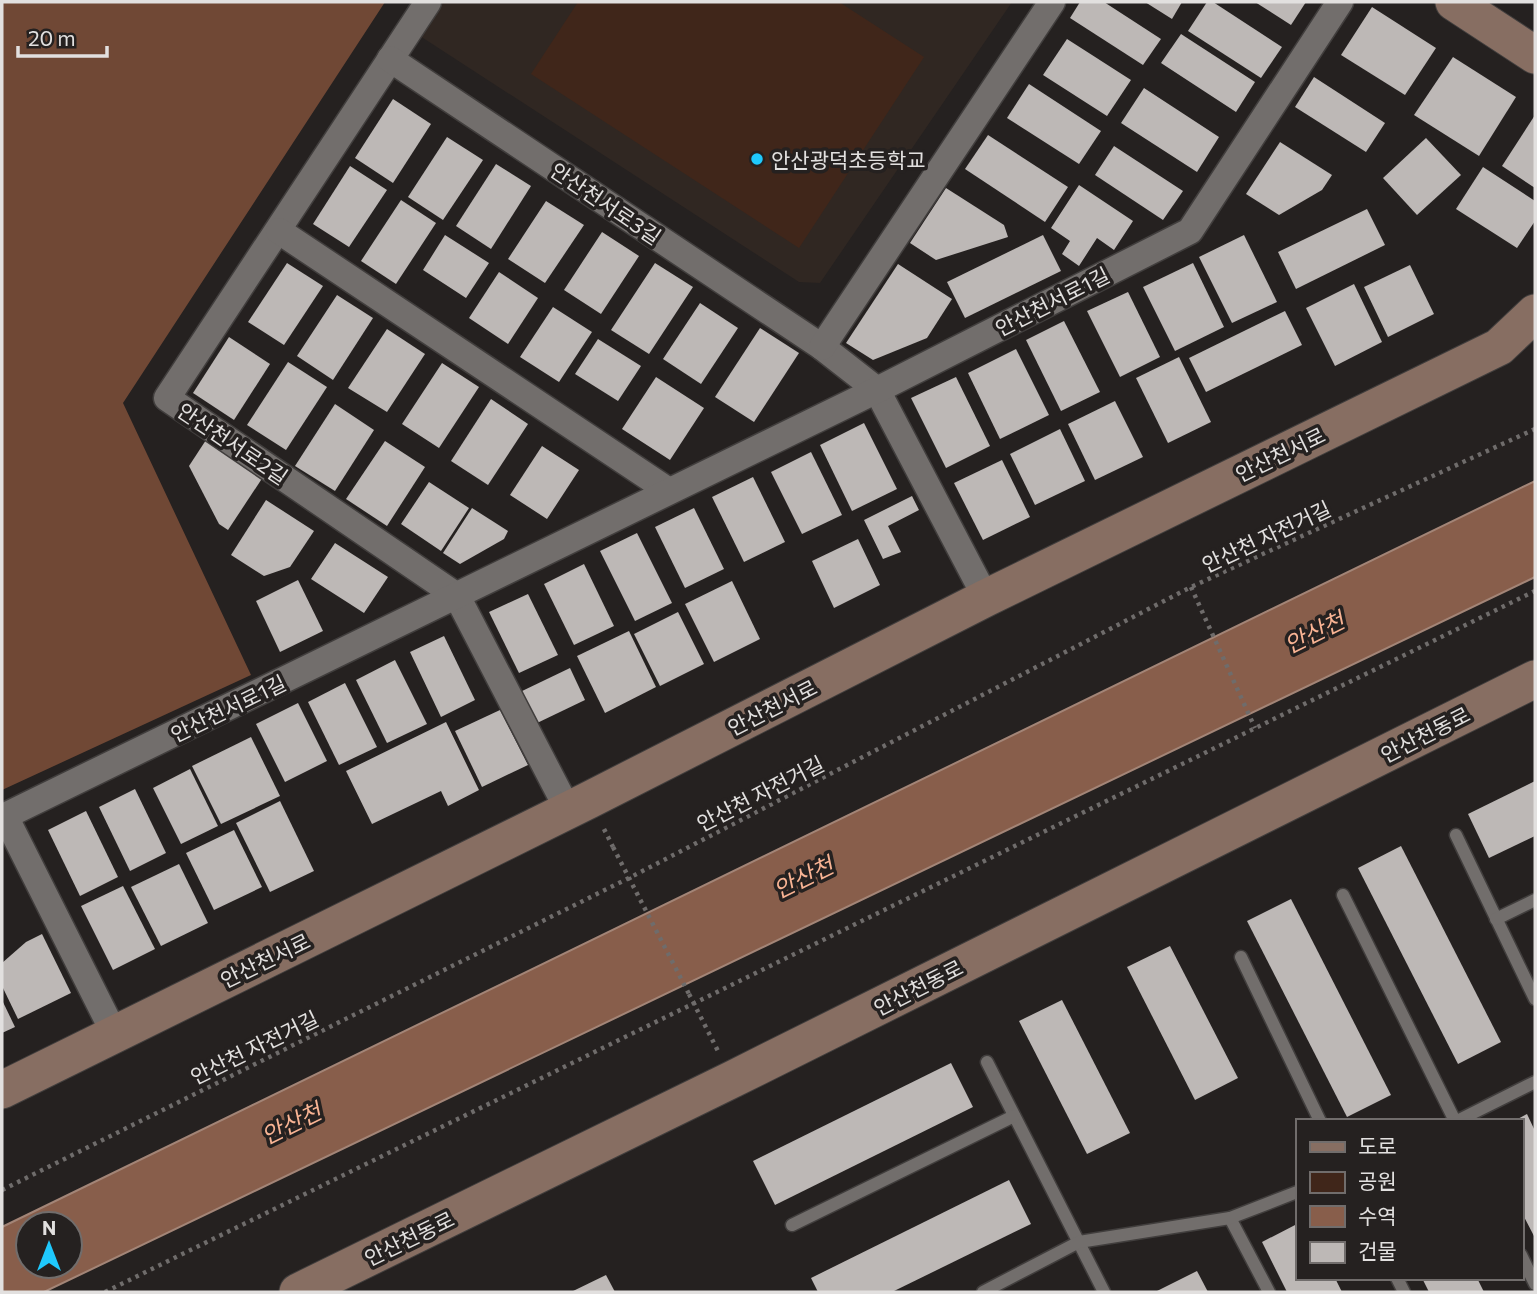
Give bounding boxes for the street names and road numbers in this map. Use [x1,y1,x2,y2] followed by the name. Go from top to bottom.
[546,157,666,249] street label: 안산천서로3길
[991,262,1113,340] street label: 안산천서로1길
[173,397,293,489] street label: 안산천서로2길
[1231,422,1329,486] street label: 안산천서로
[1198,495,1334,577] street label: 안산천 자전거길
[166,669,290,747] street label: 안산천서로1길
[723,674,821,740] street label: 안산천서로
[1376,701,1474,767] street label: 안산천동로
[692,750,828,836] street label: 안산천 자전거길
[216,928,314,992] street label: 안산천서로
[869,954,967,1020] street label: 안산천동로
[186,1005,322,1089] street label: 안산천 자전거길
[360,1206,458,1270] street label: 안산천동로

